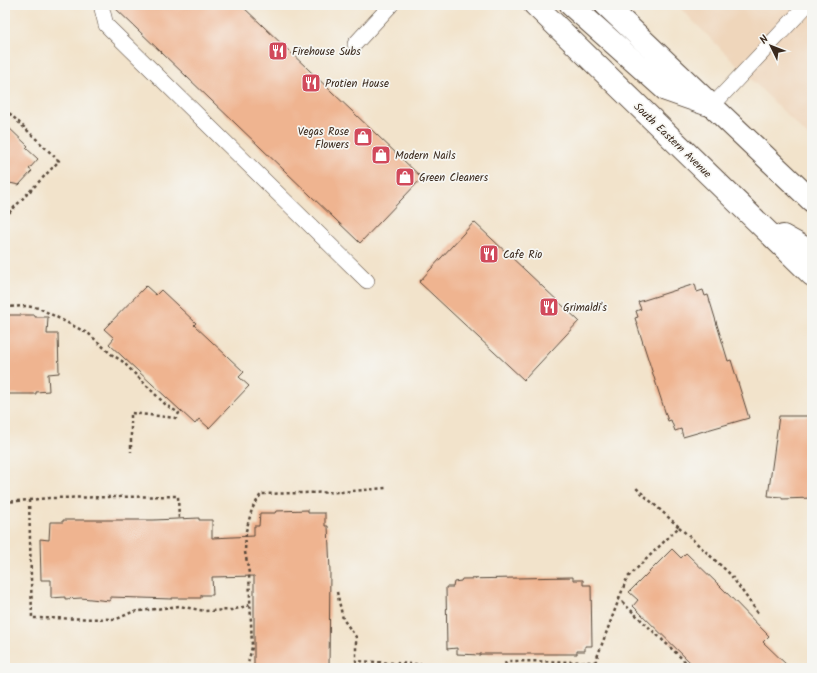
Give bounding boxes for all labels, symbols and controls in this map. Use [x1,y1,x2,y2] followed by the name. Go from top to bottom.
[751,26,791,66] north arrow
[755,31,773,49] text: N
[267,40,289,62] restaurant icon: Firehouse Subs
[292,43,361,61] place label: Firehouse Subs
[300,72,322,94] restaurant icon: Protien House
[325,75,389,93] place label: Protien House
[629,99,715,183] street label: South Eastern Avenue
[298,123,349,154] place label: Vegas Rose Flowers
[352,126,374,148] shop icon: Vegas Rose Flowers
[370,144,392,166] shop icon: Modern Nails
[395,147,456,165] place label: Modern Nails
[394,166,416,188] shop icon: Green Cleaners
[419,169,488,187] place label: Green Cleaners
[478,243,500,265] restaurant icon: Cafe Rio
[503,246,542,264] place label: Cafe Rio
[538,296,560,318] restaurant icon: Grimaldi's
[563,299,607,317] place label: Grimaldi's

